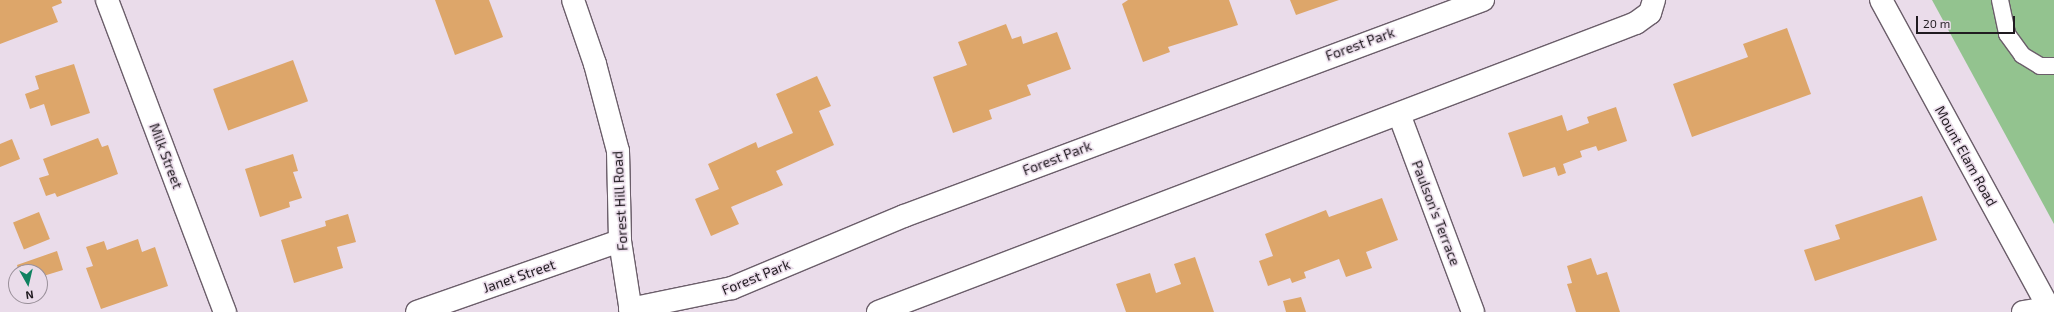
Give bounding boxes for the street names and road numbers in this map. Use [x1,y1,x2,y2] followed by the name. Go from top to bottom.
[1323,24,1397,64] street label: Forest Park
[1931,103,2001,209] street label: Mount Elam Road
[146,121,186,191] street label: Milk Street
[1020,137,1094,179] street label: Forest Park
[609,150,631,252] street label: Forest Hill Road
[1408,158,1464,268] street label: Paulson's Terrace
[481,256,557,296] street label: Janet Street
[719,256,793,298] street label: Forest Park

